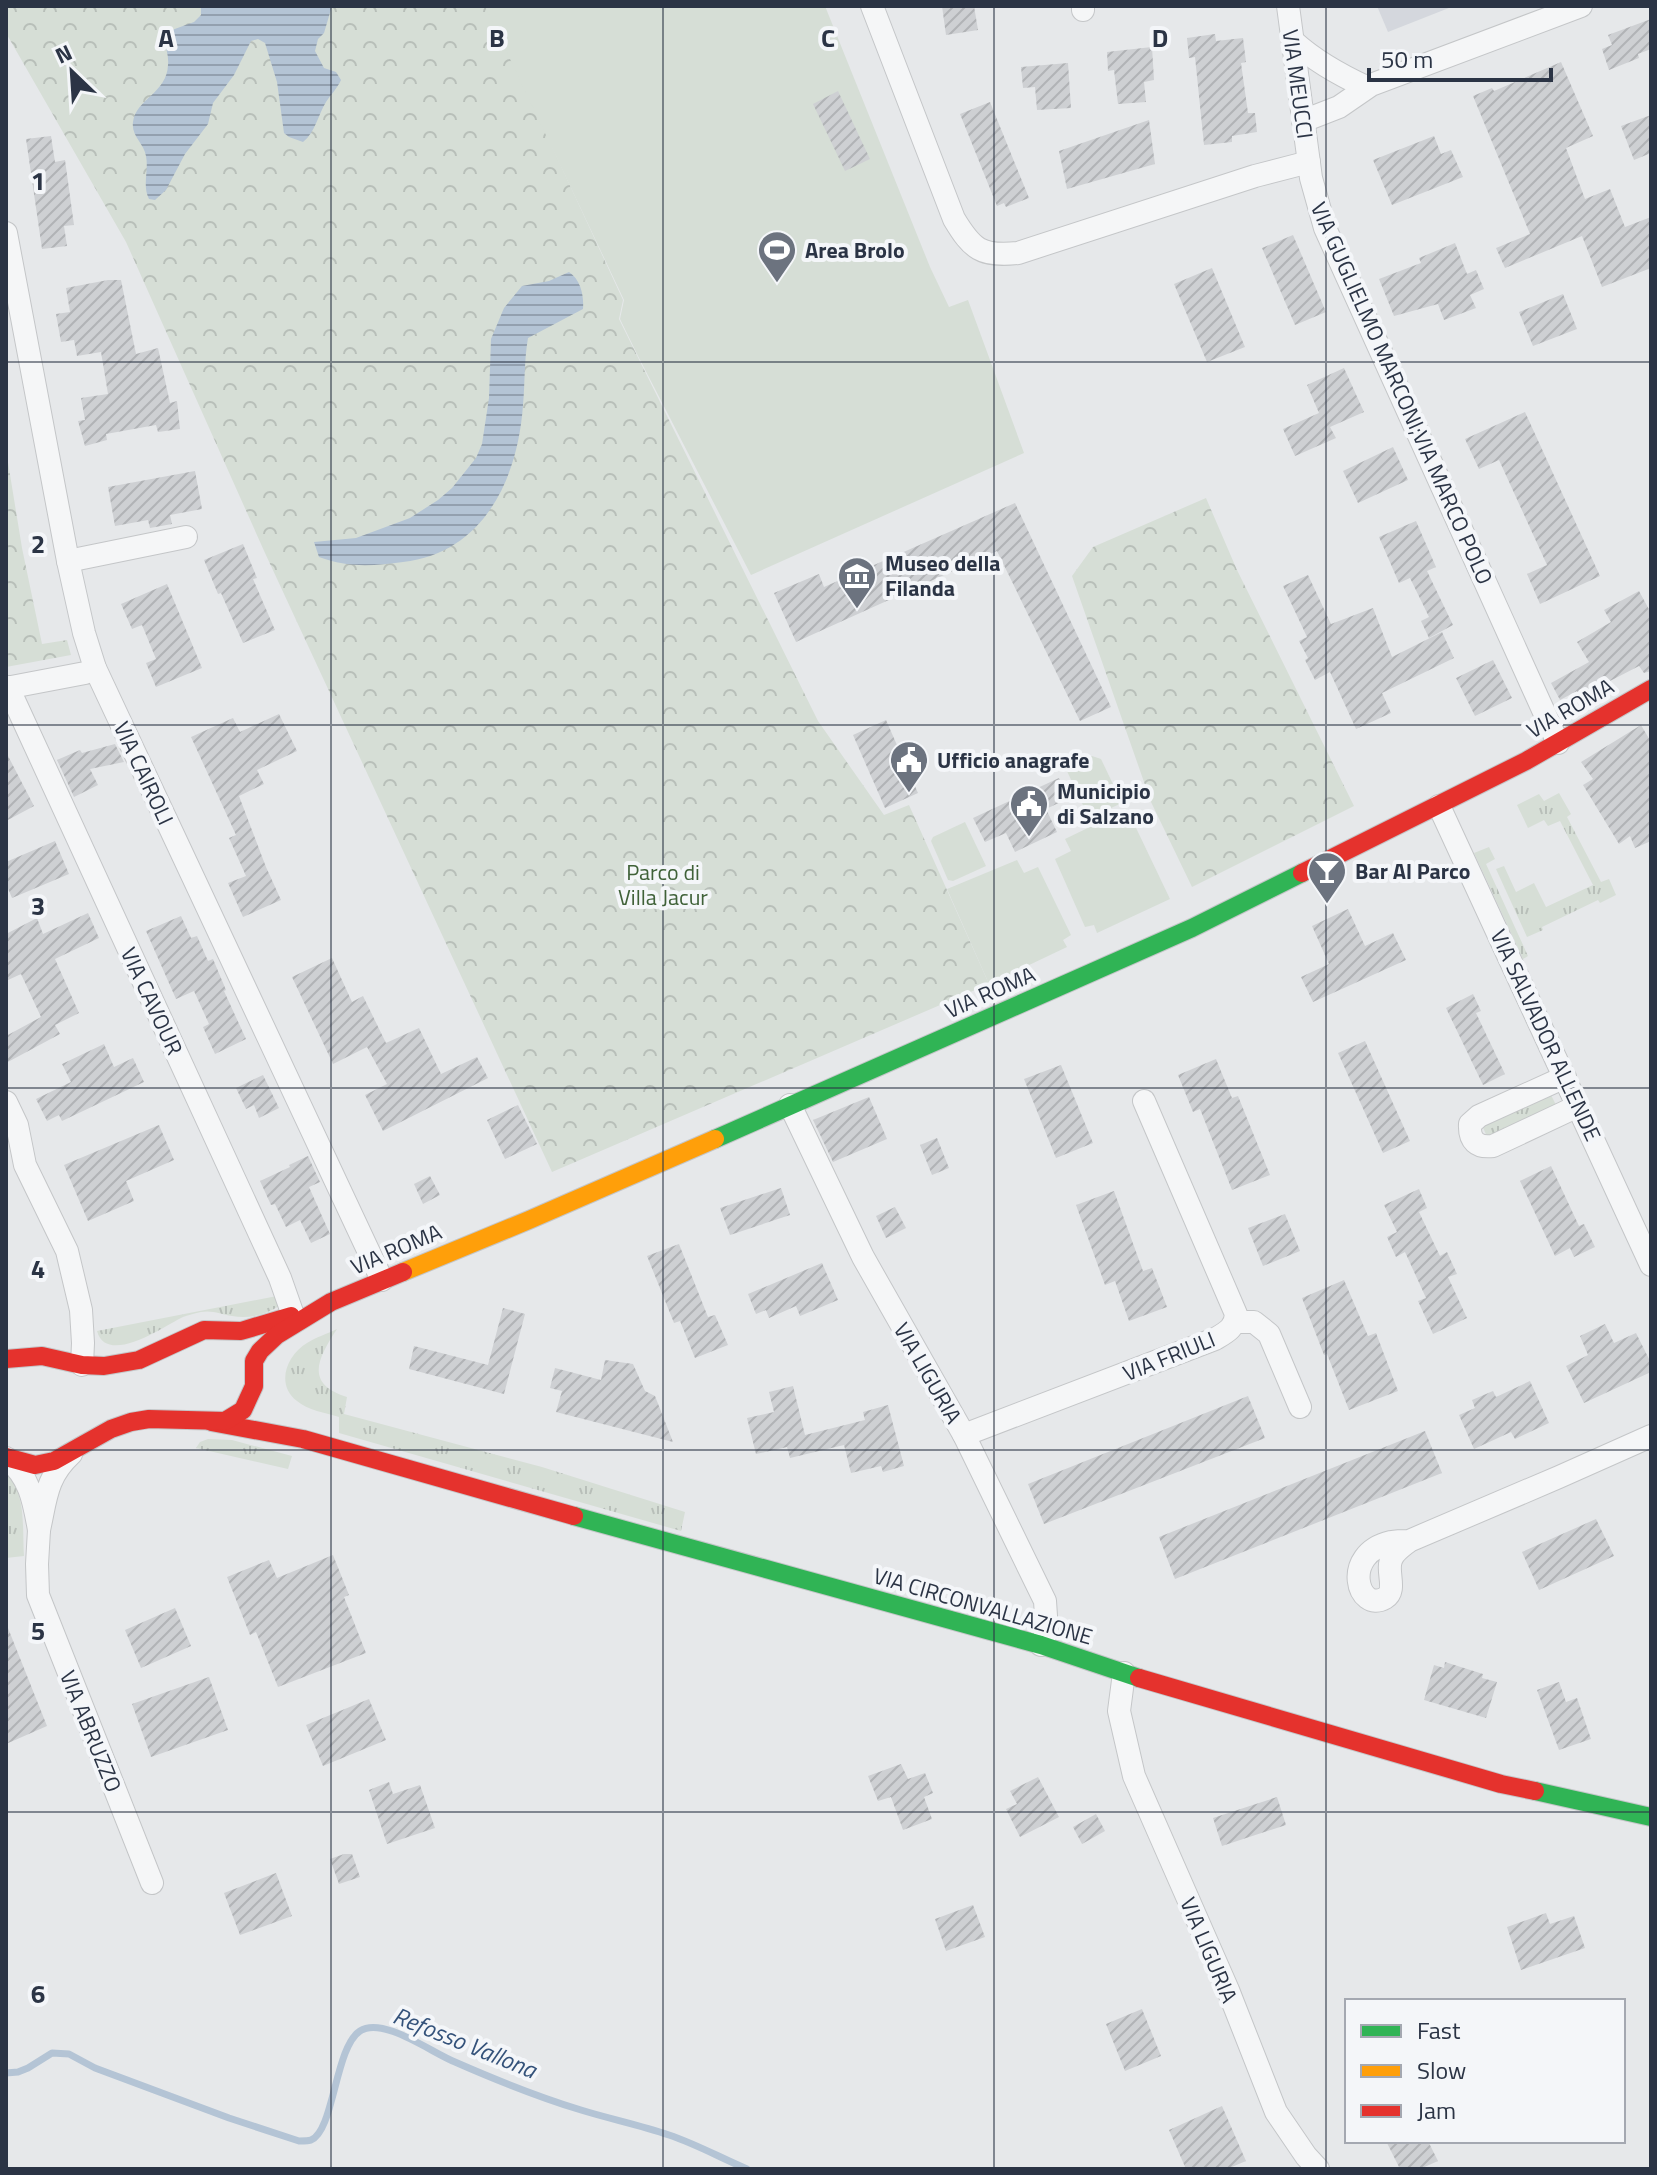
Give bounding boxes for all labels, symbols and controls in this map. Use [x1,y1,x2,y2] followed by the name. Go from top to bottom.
[158,18,174,57] text: A
[489,18,505,57] text: B
[821,18,835,57] text: C
[1152,18,1168,57] text: D
[1274,27,1322,141] street label: VIA MEUCCI
[32,32,112,112] north arrow
[1369,32,1551,82] scale bar
[49,35,78,73] text: N
[1381,41,1433,77] text: 50 m
[31,161,45,200] text: 1
[1302,196,1502,590] street label: VIA GUGLIELMO MARCONI;VIA MARCO POLO
[756,229,798,284] sports icon: Area Brolo
[805,233,905,267] place label: Area Brolo
[31,524,45,563] text: 2
[885,546,1001,605] place label: Museo della Filanda
[836,555,878,610] museum icon: Museo della Filanda
[1520,669,1620,747] street label: VIA ROMA
[105,716,183,830] street label: VIA CAIROLI
[888,739,930,794] public building icon: Ufficio anagrafe
[937,743,1090,777] place label: Ufficio anagrafe
[1057,774,1154,833] place label: Municipio di Salzano
[1008,783,1050,838] public building icon: Municipio di Salzano
[1306,850,1348,905] bar icon: Bar Al Parco
[1355,854,1470,888] place label: Bar Al Parco
[618,855,708,914] park label: Parco di Villa Jacur
[31,886,45,925] text: 3
[1482,923,1610,1147] street label: VIA SALVADOR ALLENDE
[112,942,192,1060] street label: VIA CAVOUR
[939,957,1041,1027] street label: VIA ROMA
[345,1215,447,1283] street label: VIA ROMA
[31,1249,45,1288] text: 4
[885,1316,971,1430] street label: VIA LIGURIA
[1118,1322,1220,1390] street label: VIA FRIULI
[869,1558,1097,1654] street label: VIA CIRCONVALLAZIONE
[31,1611,45,1650] text: 5
[51,1665,131,1797] street label: VIA ABRUZZO
[1171,1892,1247,2008] street label: VIA LIGURIA
[31,1974,45,2013] text: 6
[388,1997,544,2088] water label: Refosso Vallona
[1345,1999,1625,2143] legend
[1417,2012,1461,2048] text: Fast
[1417,2052,1466,2088] text: Slow
[1417,2092,1456,2128] text: Jam

